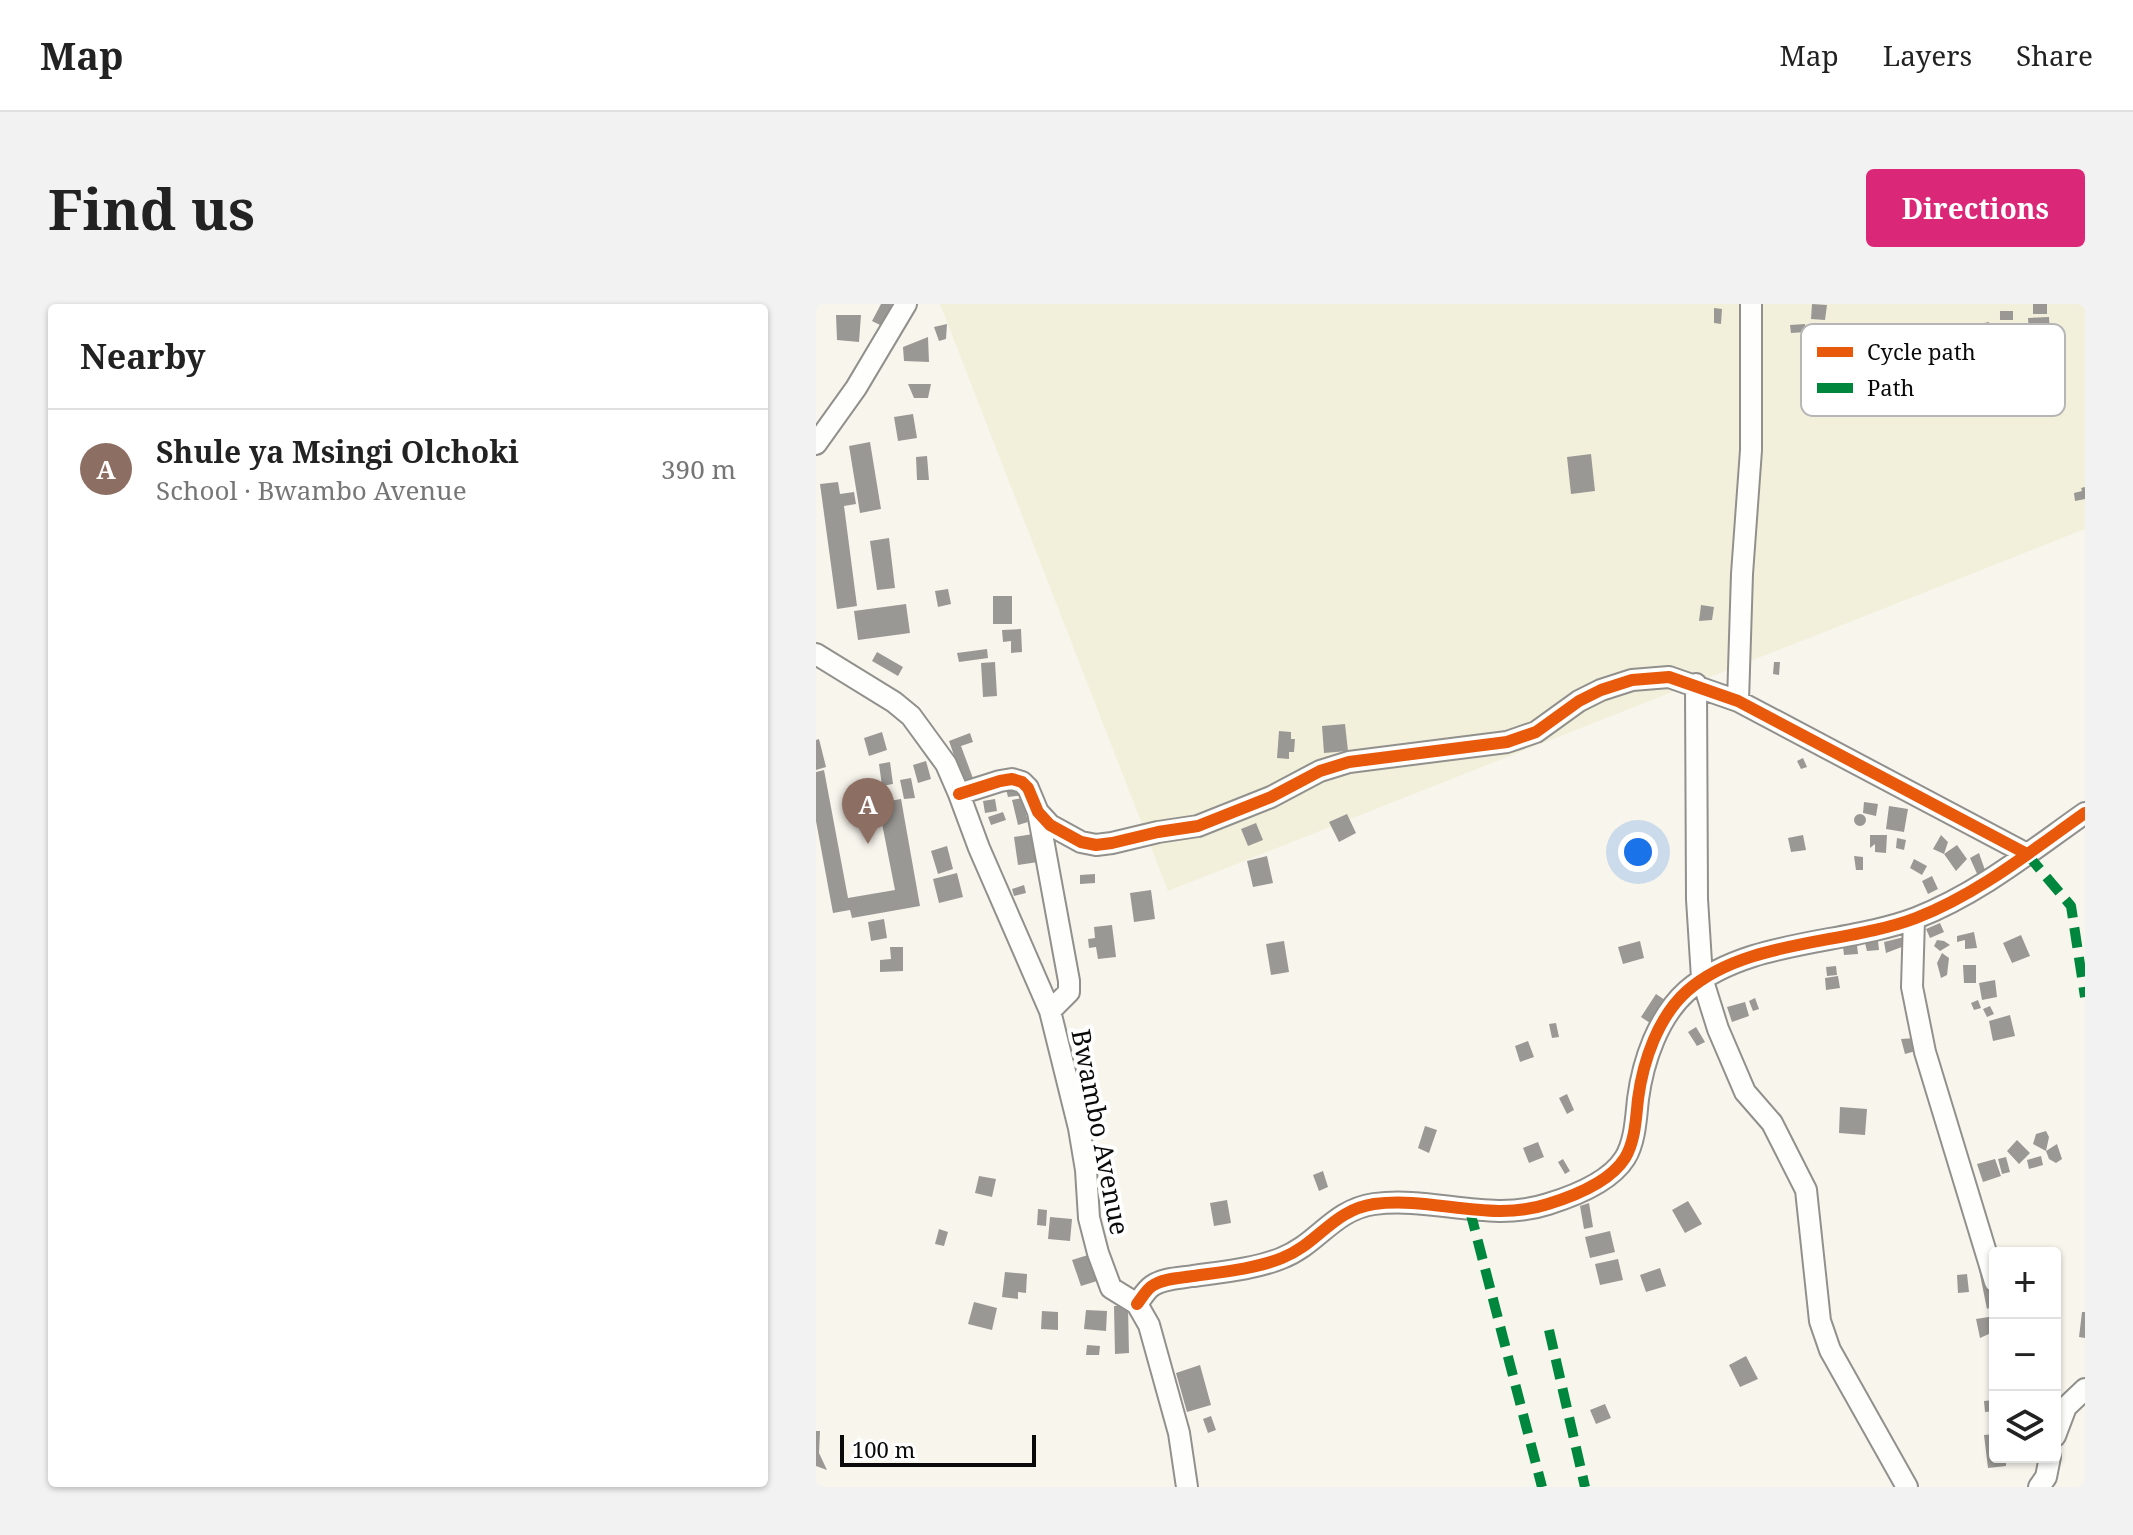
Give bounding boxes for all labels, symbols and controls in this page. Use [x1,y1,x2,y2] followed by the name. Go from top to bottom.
[40,29,124,81] text: Map
[1780,36,1839,74] text: Map
[1883,36,1972,74] text: Layers
[2016,36,2093,74] text: Share
[1866,169,2085,247] button: Directions
[48,170,255,246] text: Find us
[1801,324,2065,416] legend
[80,333,206,379] text: Nearby
[1867,336,1976,366] text: Cycle path
[1867,372,1914,402] text: Path
[156,431,519,472] text: Shule ya Msingi Olchoki
[96,451,116,487] text: A
[661,451,736,487] text: 390 m
[156,472,467,508] text: School · Bwambo Avenue
[842,778,894,844] pin: A
[1618,832,1658,872] your location
[1063,1026,1139,1238] street label: Bwambo Avenue
[1989,1247,2061,1463] map controls
[1989,1247,2061,1319] button: +
[1989,1319,2061,1391] button: −
[1989,1391,2061,1463] button: layers
[840,1431,1036,1467] scale bar
[852,1434,915,1464] text: 100 m

